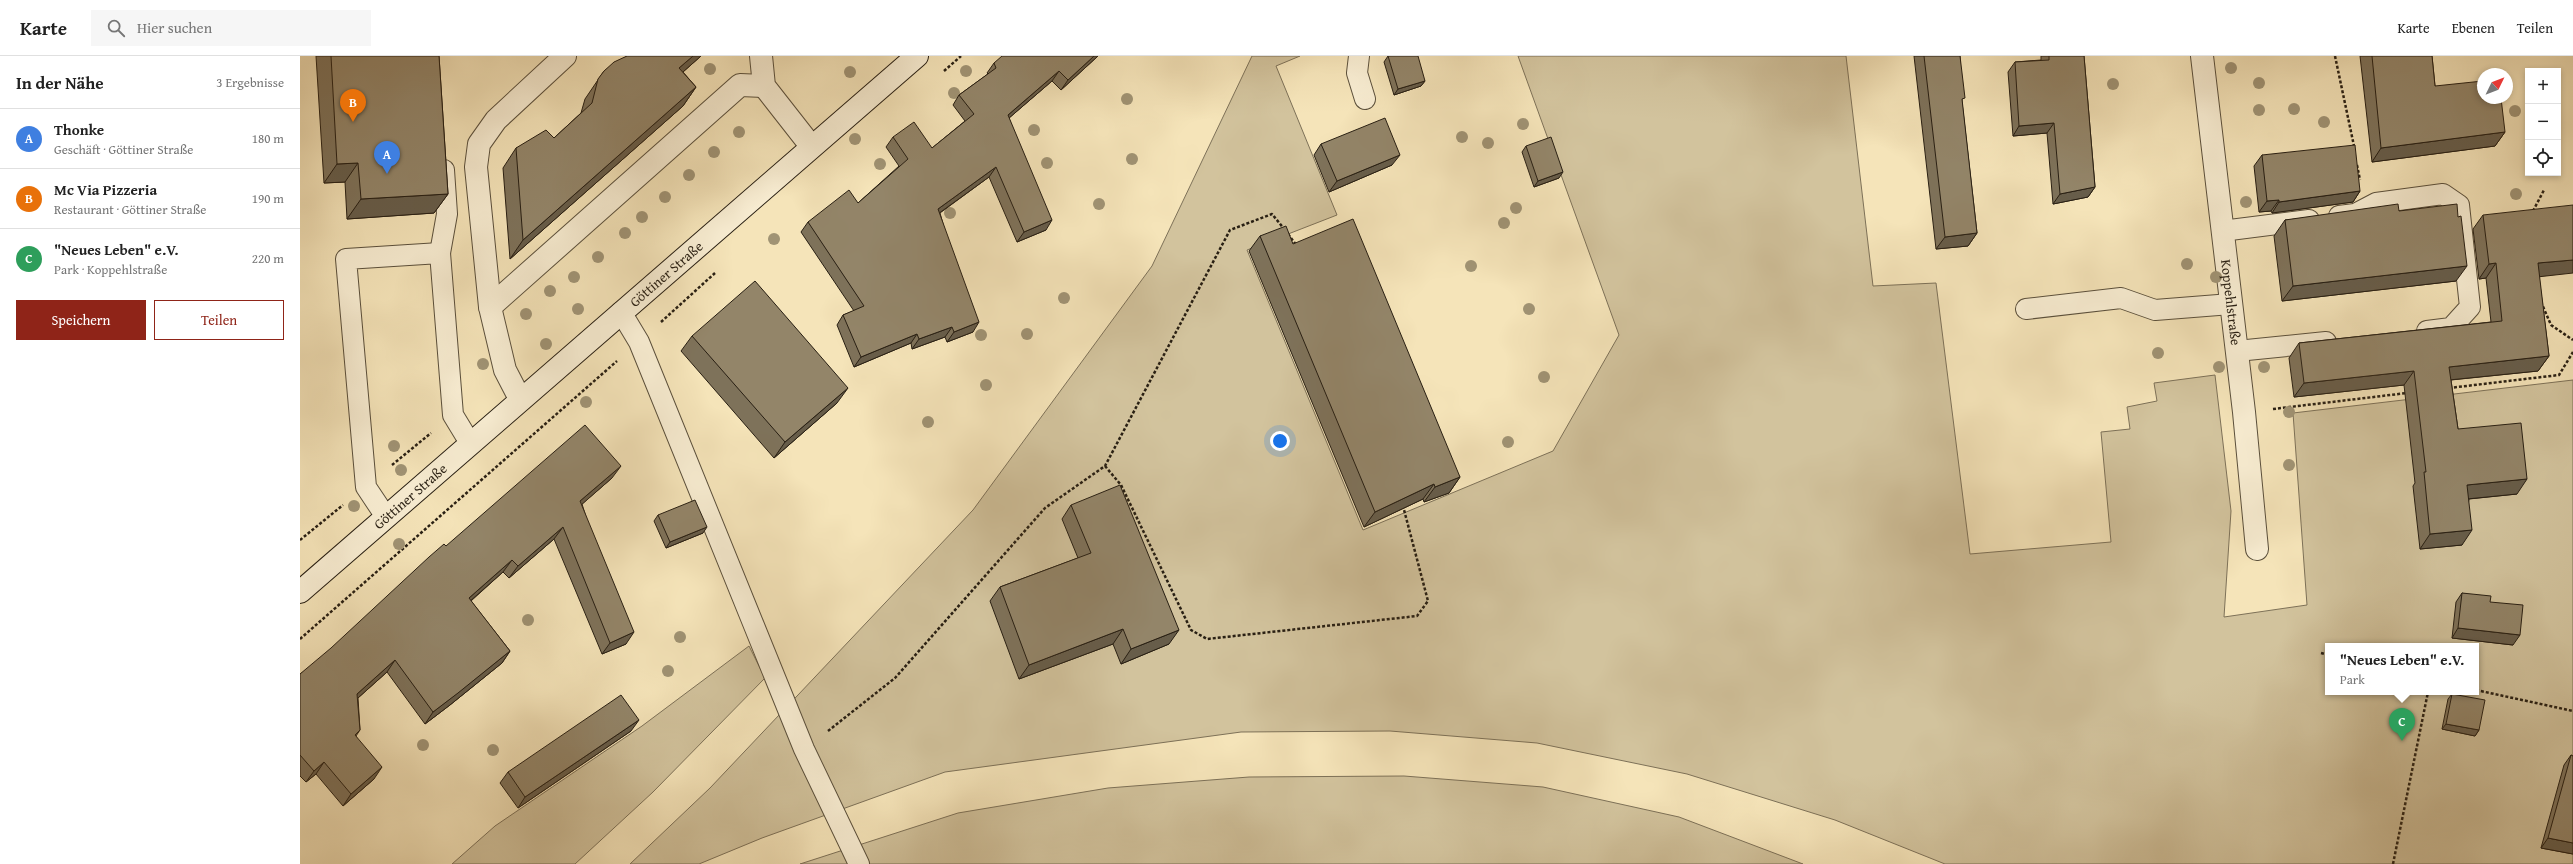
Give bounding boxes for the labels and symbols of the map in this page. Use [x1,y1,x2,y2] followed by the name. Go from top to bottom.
[2477,68,2513,104] north arrow
[340,89,366,122] pin: B
[374,141,400,174] pin: A
[625,236,708,311] street label: Göttiner Straße
[2216,258,2246,347] street label: Koppehlstraße
[1270,431,1290,451] your location
[369,458,452,534] street label: Göttiner Straße
[2389,708,2415,741] pin: C

